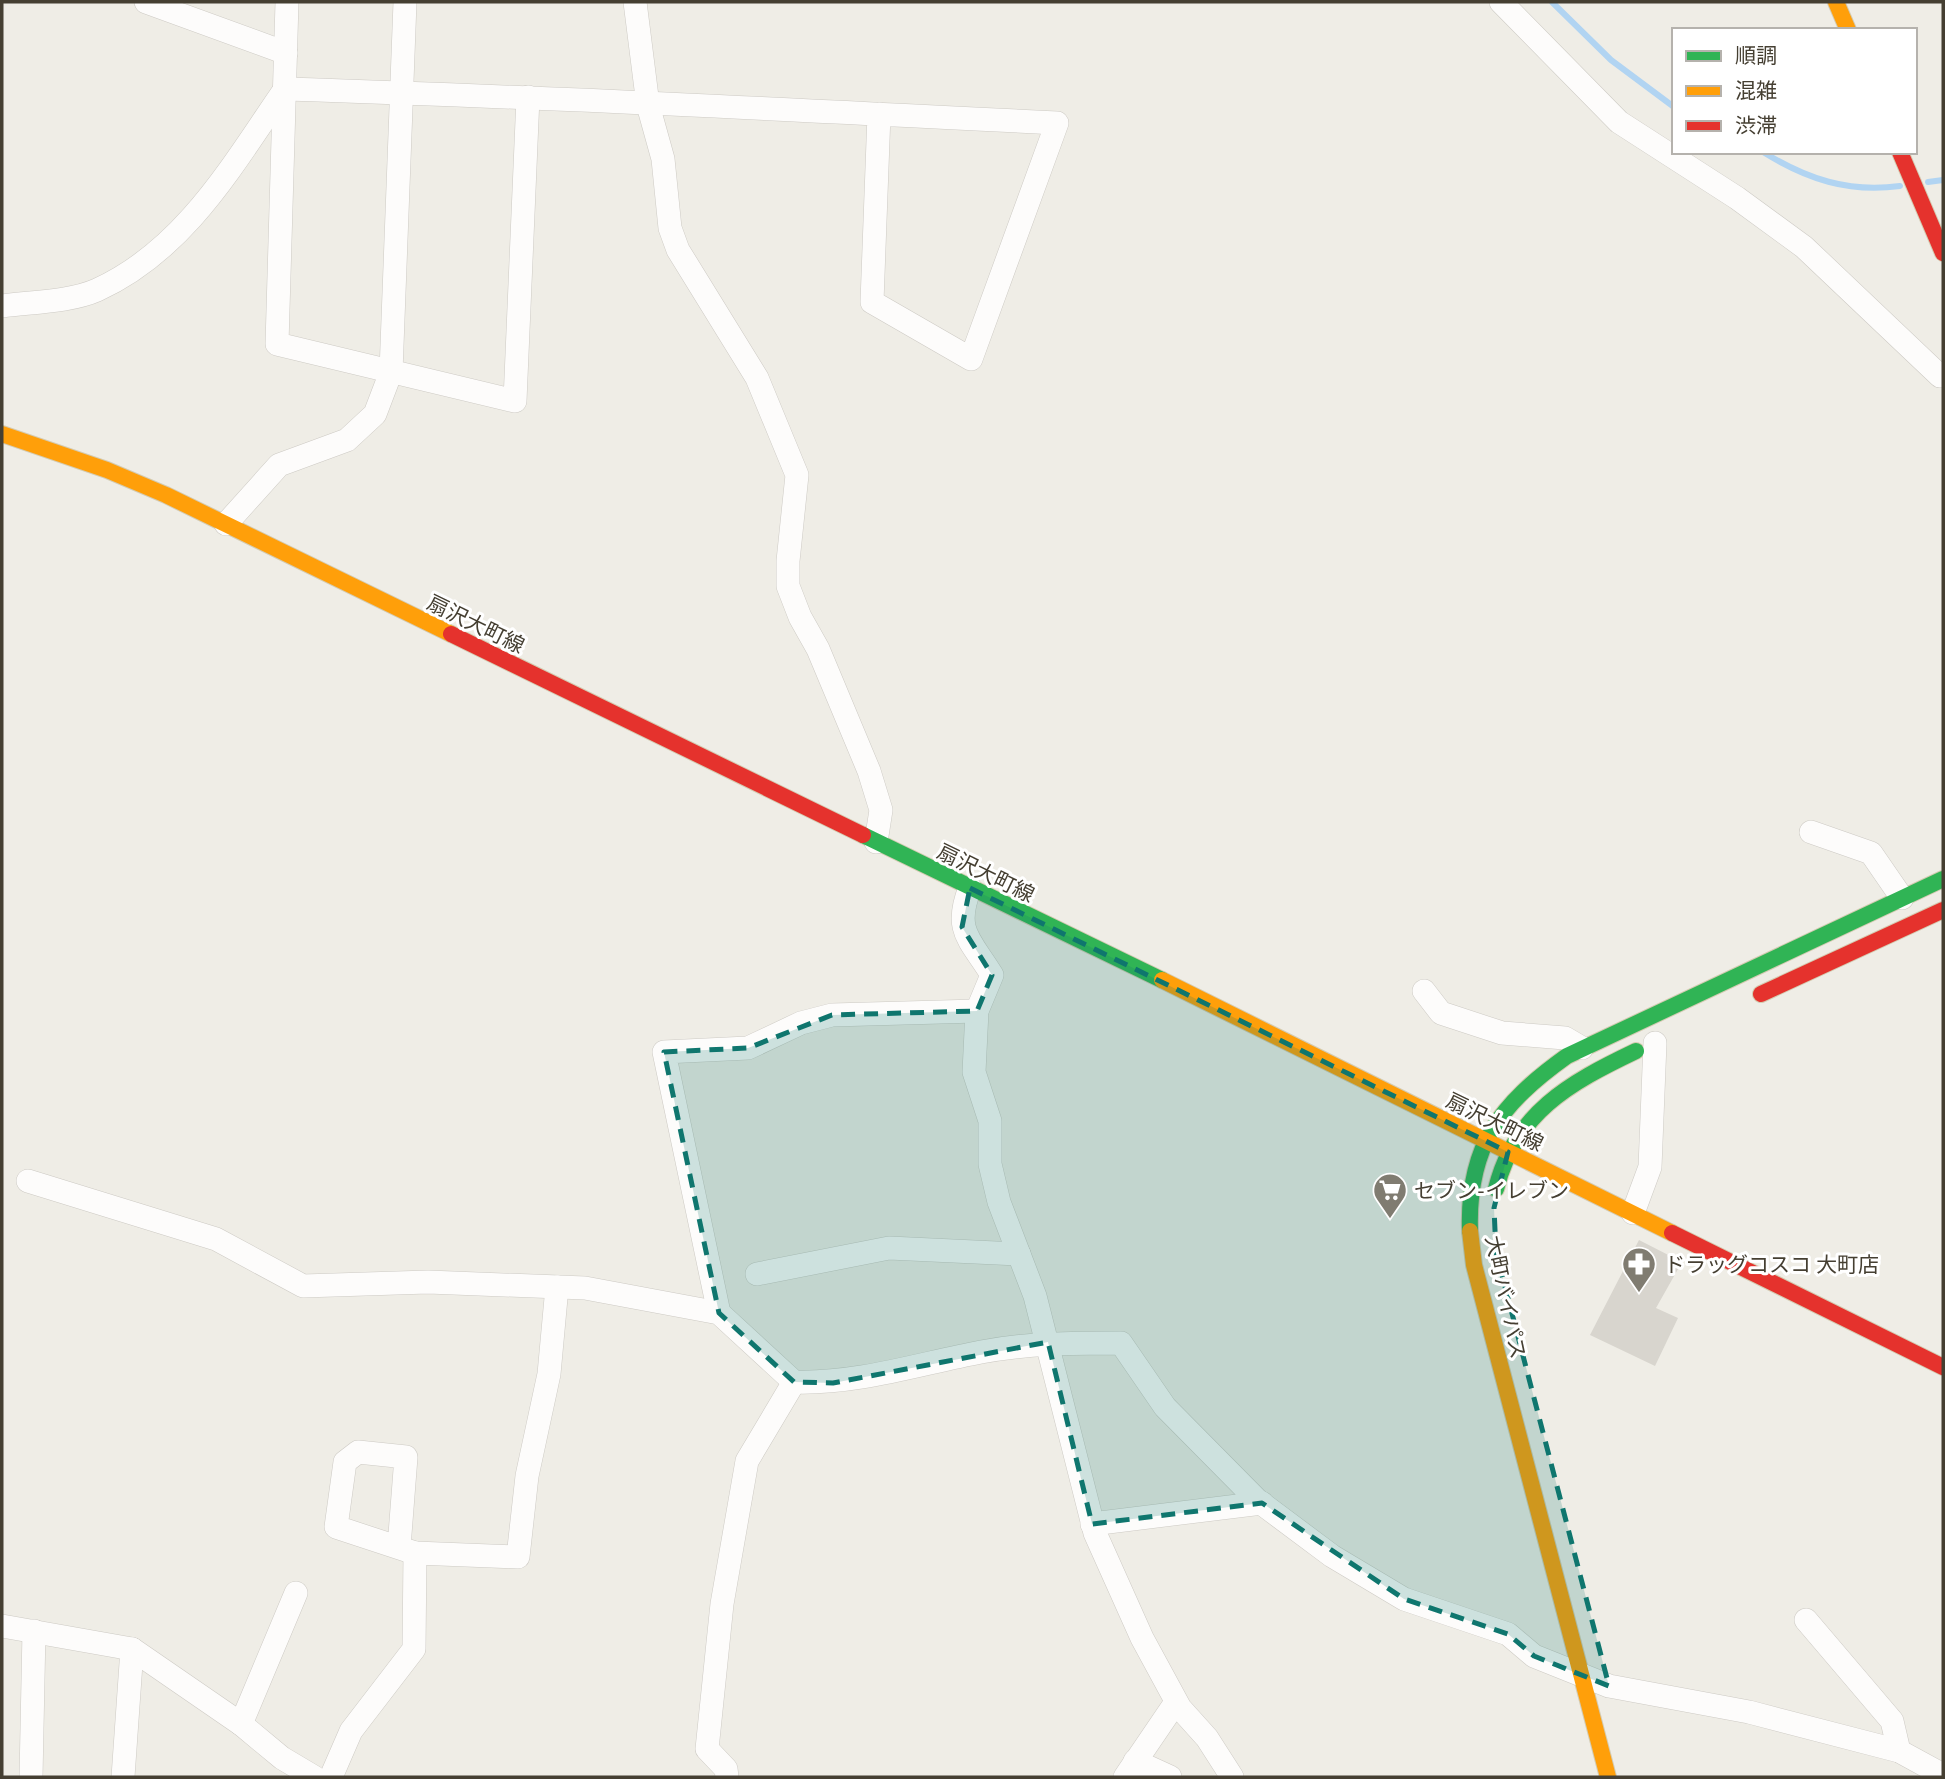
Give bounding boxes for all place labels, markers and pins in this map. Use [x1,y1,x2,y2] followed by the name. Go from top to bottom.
[1371,1171,1409,1220] supermarket icon: セブン-イレブン
[1414,1178,1569,1203] place label: セブン-イレブン
[1620,1245,1658,1294] pharmacy icon: ドラッグコスコ 大町店
[1664,1252,1879,1277] place label: ドラッグコスコ 大町店

